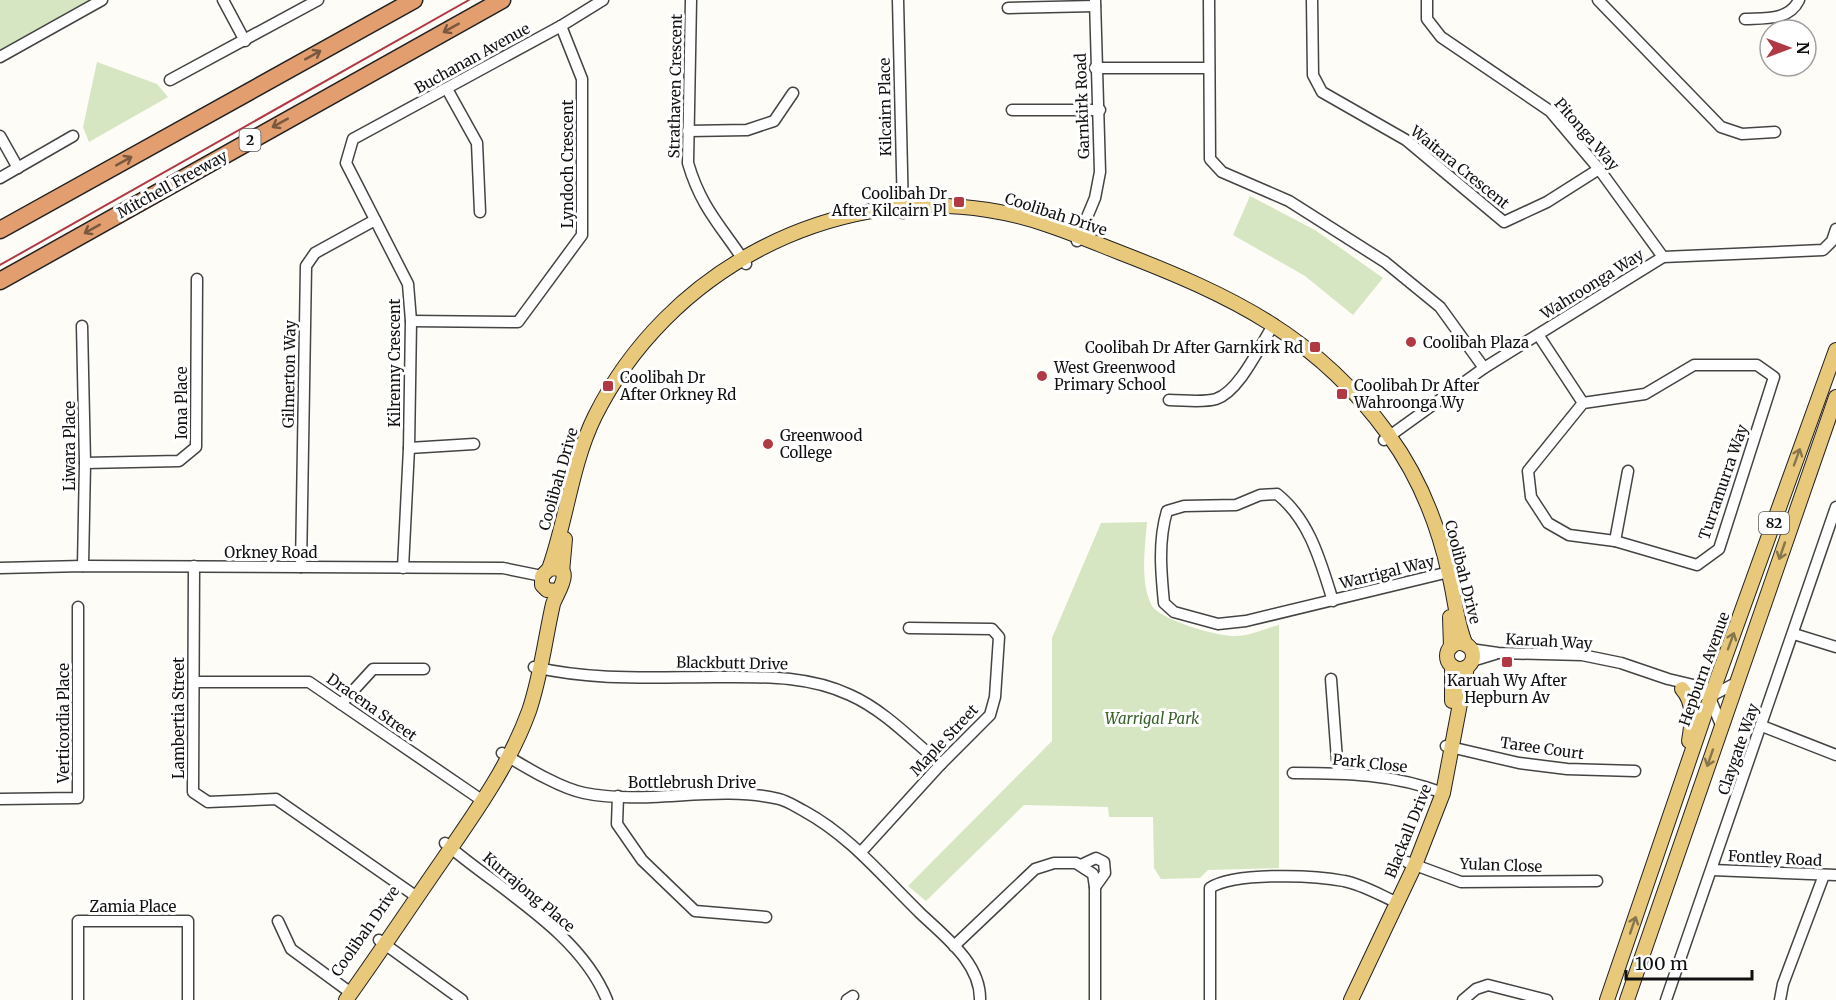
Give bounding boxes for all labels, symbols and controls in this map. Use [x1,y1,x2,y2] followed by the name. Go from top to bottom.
[664,13,686,158] street label: Strathaven Crescent
[411,18,533,98] street label: Buchanan Avenue
[1758,18,1818,78] north arrow
[442,23,460,34] one-way arrow
[1793,42,1813,55] text: N
[304,49,321,61] one-way arrow
[1071,53,1093,159] street label: Garnkirk Road
[875,57,895,156] street label: Kilcairn Place
[1550,94,1624,174] street label: Pitonga Way
[558,100,577,228] street label: Lyndoch Crescent
[272,117,289,129] one-way arrow
[1406,121,1513,213] street label: Waitara Crescent
[240,129,260,151] road number: 2
[113,146,231,222] street label: Mitchell Freeway
[115,155,133,166] one-way arrow
[831,184,947,220] place label: Coolibah Dr After Kilcairn Pl
[1003,189,1110,240] street label: Coolibah Drive
[952,195,966,209] marker: Coolibah Dr After Kilcairn Pl
[84,223,101,235] one-way arrow
[1536,245,1647,324] street label: Wahroonga Way
[385,299,404,427] street label: Kilrenny Crescent
[279,319,299,428] street label: Gilmerton Way
[1423,333,1529,352] place label: Coolibah Plaza
[1404,335,1418,349] marker: Coolibah Plaza
[1085,338,1303,357] place label: Coolibah Dr After Garnkirk Rd
[1308,340,1322,354] marker: Coolibah Dr After Garnkirk Rd
[1053,358,1176,394] place label: West Greenwood Primary School
[172,366,191,440] street label: Iona Place
[619,368,736,404] place label: Coolibah Dr After Orkney Rd
[1035,369,1049,383] marker: West Greenwood Primary School
[1353,376,1480,412] place label: Coolibah Dr After Wahroonga Wy
[601,379,615,393] marker: Coolibah Dr After Orkney Rd
[1335,387,1349,401] marker: Coolibah Dr After Wahroonga Wy
[60,401,79,491] street label: Liwara Place
[1694,422,1752,542] street label: Turramurra Way
[534,425,582,533] street label: Coolibah Drive
[780,426,863,462] place label: Greenwood College
[761,437,775,451] marker: Greenwood College
[1793,448,1804,467] one-way arrow
[1759,512,1789,534] road number: 82
[1441,518,1485,626] street label: Coolibah Drive
[1776,541,1787,560] one-way arrow
[224,543,318,562] street label: Orkney Road
[1337,551,1437,593] street label: Warrigal Way
[1675,609,1734,729] street label: Hepburn Avenue
[1505,629,1593,653] street label: Karuah Way
[1727,632,1738,651] one-way arrow
[676,653,788,673] street label: Blackbutt Drive
[1500,655,1514,669] marker: Karuah Wy After Hepburn Av
[169,657,188,779] street label: Lambertia Street
[54,663,73,784] street label: Verticordia Place
[323,669,421,745] street label: Dracena Street
[1447,671,1567,707] place label: Karuah Wy After Hepburn Av
[906,700,982,780] street label: Maple Street
[1713,700,1763,797] street label: Claygate Way
[1105,709,1200,728] park label: Warrigal Park
[1499,733,1585,763] street label: Taree Court
[1704,748,1715,767] one-way arrow
[1332,750,1409,776] street label: Park Close
[628,773,756,792] street label: Bottlebrush Drive
[1381,781,1436,881] street label: Blackall Drive
[1728,846,1822,870] street label: Fontley Road
[479,848,579,936] street label: Kurrajong Place
[1458,854,1543,876] street label: Yulan Close
[327,882,403,980] street label: Coolibah Drive
[90,897,177,916] street label: Zamia Place
[1628,916,1639,935] one-way arrow
[1626,943,1752,981] scale bar
[1635,952,1688,975] text: 100 m

